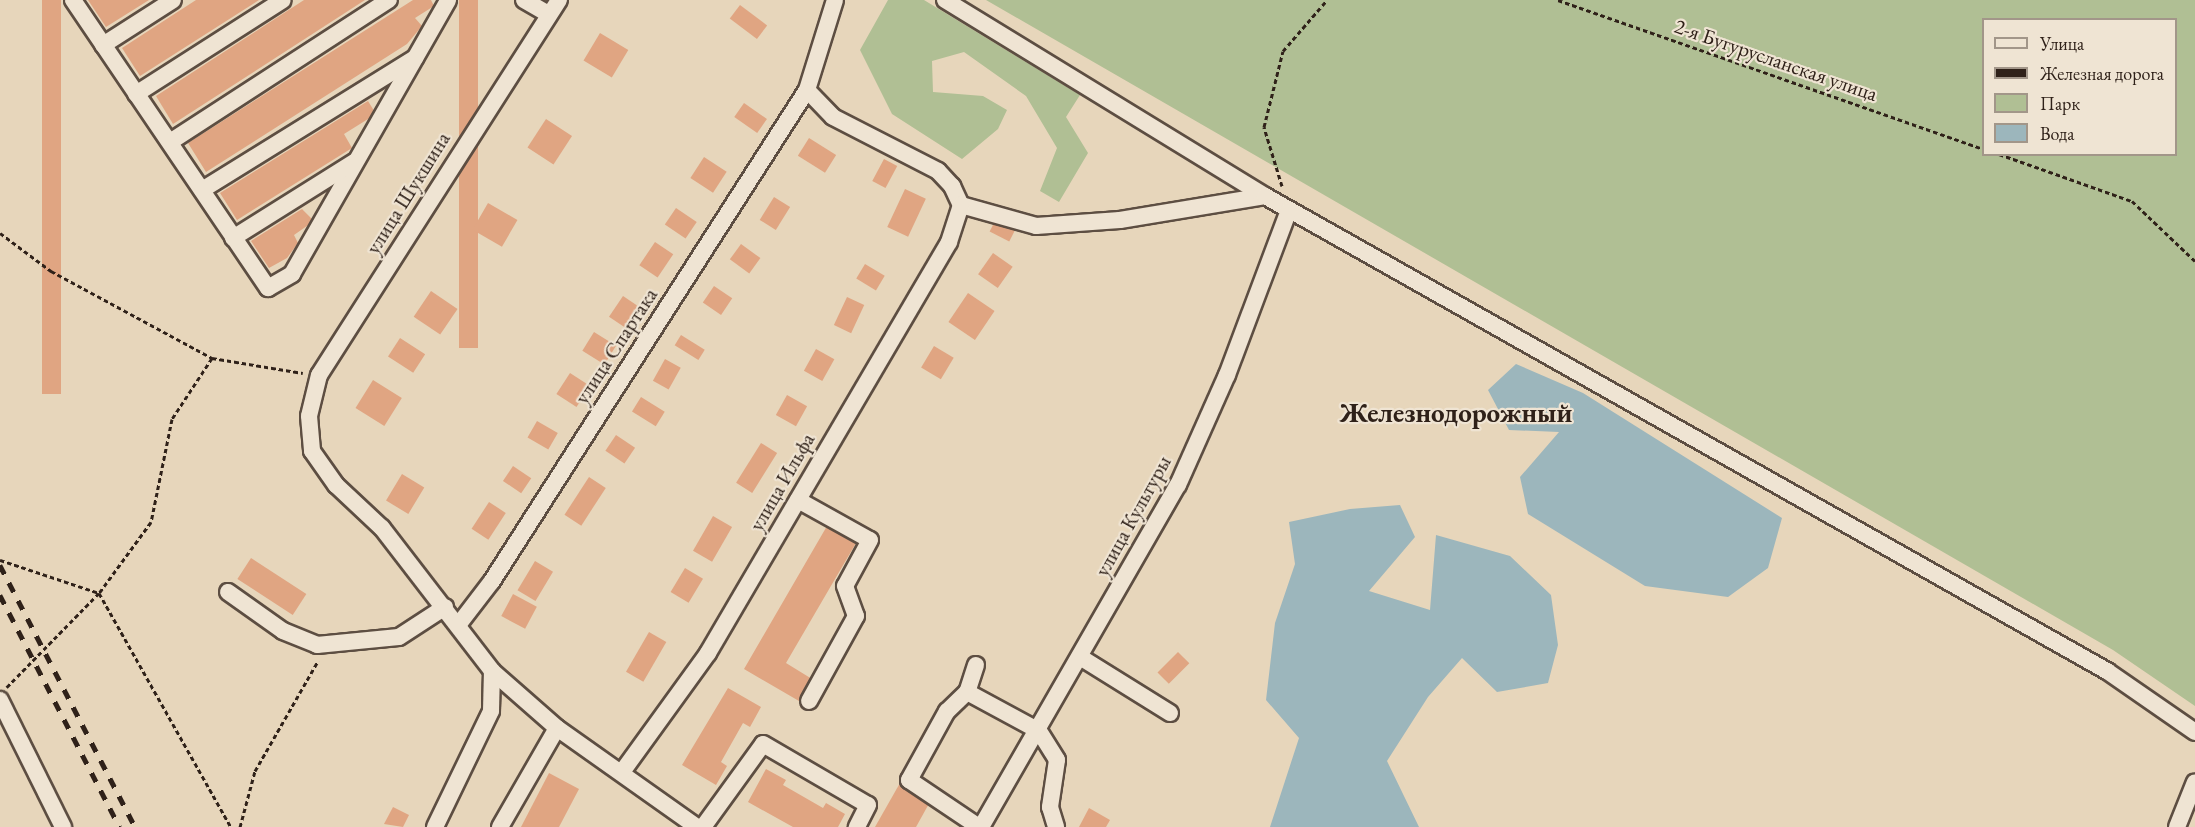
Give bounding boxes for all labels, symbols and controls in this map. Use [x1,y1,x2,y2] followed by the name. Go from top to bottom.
[1671,13,1881,107] street label: 2-я Бугурусланская улица
[1982,18,2177,156] legend
[2040,32,2084,55] text: Улица
[2040,62,2164,85] text: Железная дорога
[2040,92,2080,115] text: Парк
[2040,122,2074,145] text: Вода
[360,127,456,259] street label: улица Шукшина
[569,283,663,409] street label: улица Спартака
[1340,397,1572,429] district label: Железнодорожный
[744,429,820,535] street label: улица Ильфа
[1089,451,1177,581] street label: улица Культуры

